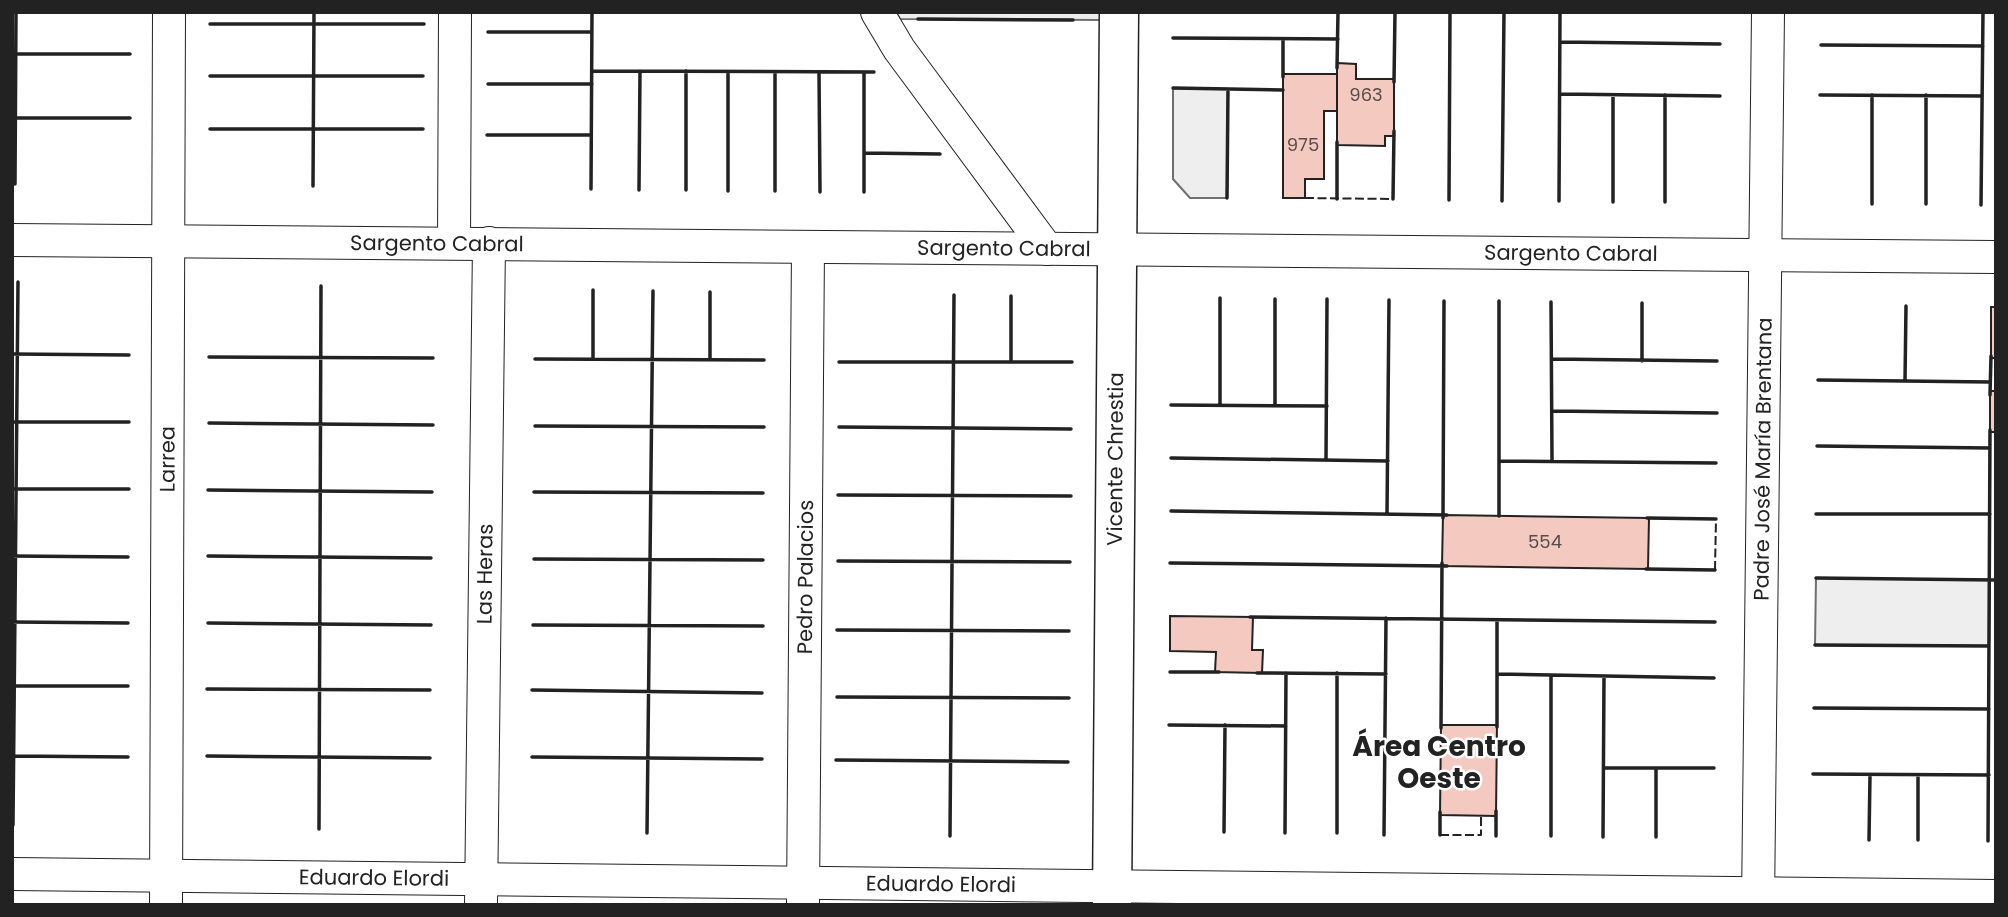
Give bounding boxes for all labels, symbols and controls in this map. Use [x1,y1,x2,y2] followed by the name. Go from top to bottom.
[1349,82,1383,107] house number: 963
[1287,132,1319,157] house number: 975
[350,228,524,258] street label: Sargento Cabral
[917,233,1091,263] street label: Sargento Cabral
[1484,238,1658,268] street label: Sargento Cabral
[1746,317,1779,601] street label: Padre José María Brentana
[1100,372,1130,546] street label: Vicente Chrestia
[152,426,182,492] street label: Larrea
[790,500,820,654] street label: Pedro Palacios
[469,524,500,624] street label: Las Heras
[1528,529,1562,554] house number: 554
[1352,727,1526,798] district label: Área Centro Oeste
[299,862,449,893] street label: Eduardo Elordi
[866,868,1016,899] street label: Eduardo Elordi

